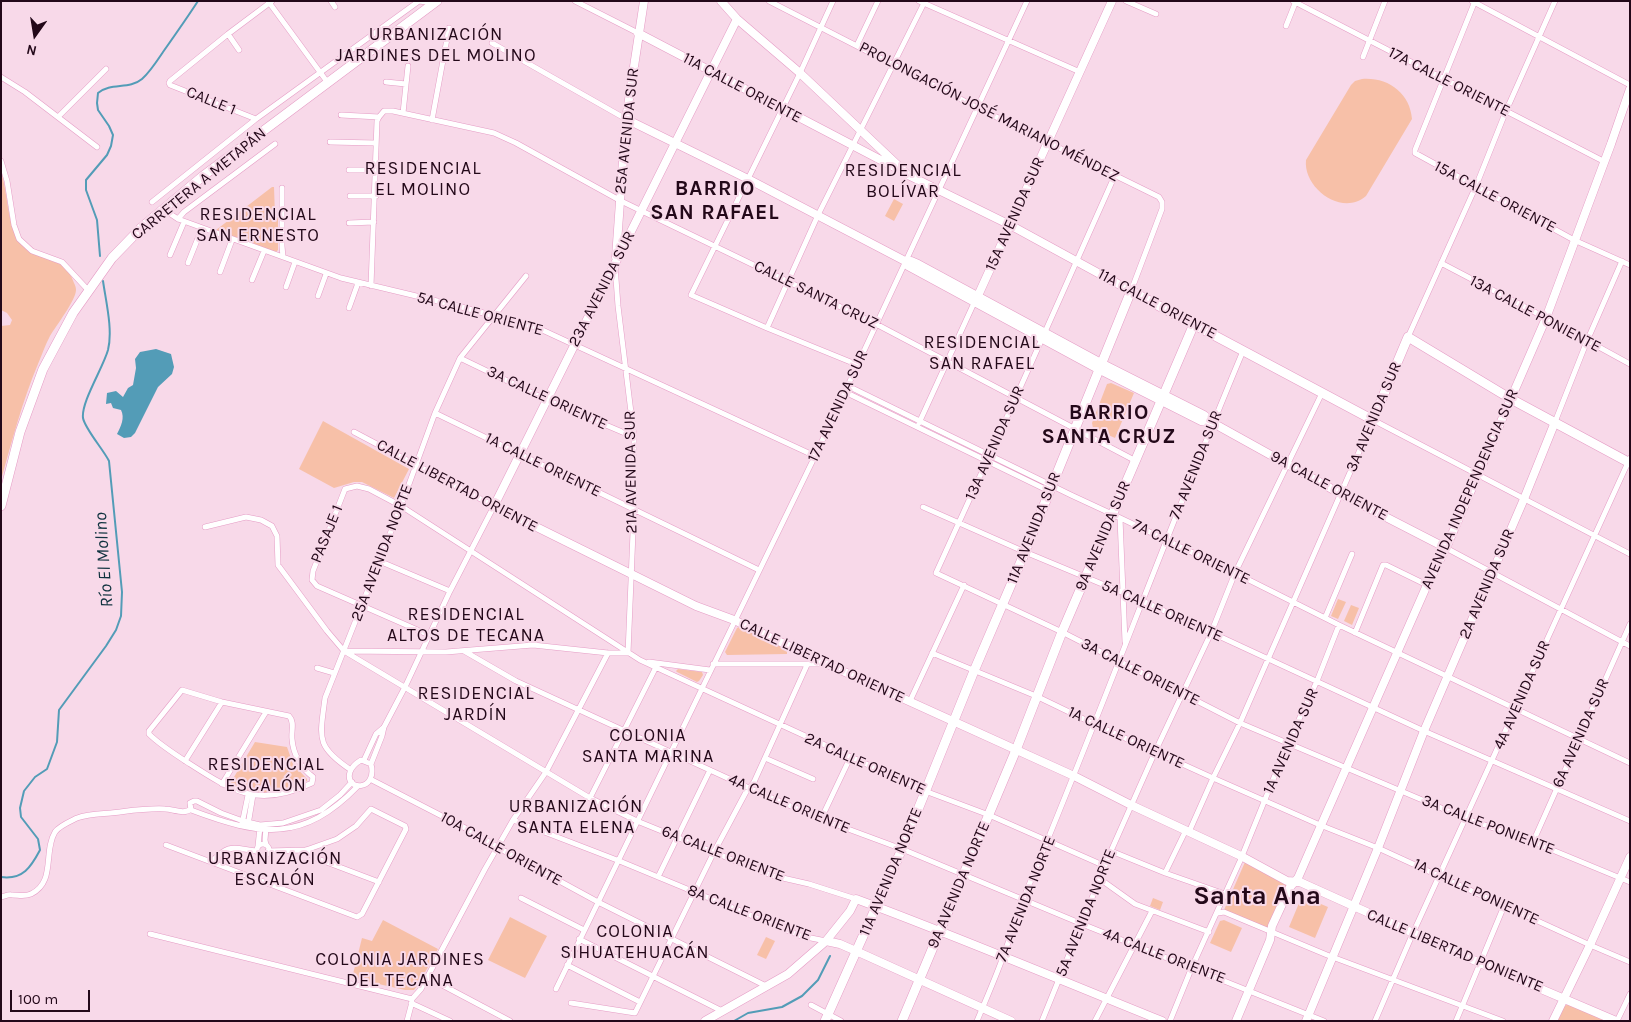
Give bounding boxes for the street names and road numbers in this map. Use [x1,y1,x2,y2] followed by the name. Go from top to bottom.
[856,38,1122,186] street label: PROLONGACIÓN JOSÉ MARIANO MÉNDEZ
[1385,43,1513,121] street label: 17A CALLE ORIENTE
[679,49,805,127] street label: 11A CALLE ORIENTE
[611,67,643,195] street label: 25A AVENIDA SUR
[183,82,239,120] street label: CALLE 1
[128,124,270,244] street label: CARRETERA A METAPÁN
[981,154,1049,274] street label: 15A AVENIDA SUR
[1431,157,1559,237] street label: 15A CALLE ORIENTE
[565,228,639,350] street label: 23A AVENIDA SUR
[750,256,882,334] street label: CALLE SANTA CRUZ
[1094,265,1220,343] street label: 11A CALLE ORIENTE
[1466,271,1604,357] street label: 13A CALLE PONIENTE
[415,288,545,340] street label: 5A CALLE ORIENTE
[804,347,872,465] street label: 17A AVENIDA SUR
[1342,359,1406,475] street label: 3A AVENIDA SUR
[484,362,610,434] street label: 3A CALLE ORIENTE
[961,383,1029,503] street label: 13A AVENIDA SUR
[1417,386,1523,592] street label: AVENIDA INDEPENDENCIA SUR
[1165,408,1227,522] street label: 7A AVENIDA SUR
[620,410,642,534] street label: 21A AVENIDA SUR
[482,429,604,501] street label: 1A CALLE ORIENTE
[373,435,541,537] street label: CALLE LIBERTAD ORIENTE
[1267,447,1391,525] street label: 9A CALLE ORIENTE
[1003,469,1065,587] street label: 11A AVENIDA SUR
[1071,478,1135,594] street label: 9A AVENIDA SUR
[347,482,417,624] street label: 25A AVENIDA NORTE
[307,502,347,566] street label: PASAJE 1
[1129,515,1253,589] street label: 7A CALLE ORIENTE
[1455,526,1519,642] street label: 2A AVENIDA SUR
[1099,576,1225,646] street label: 5A CALLE ORIENTE
[736,614,908,708] street label: CALLE LIBERTAD ORIENTE
[1077,634,1203,710] street label: 3A CALLE ORIENTE
[1489,637,1555,753] street label: 4A AVENIDA SUR
[1548,675,1614,791] street label: 6A AVENIDA SUR
[1259,685,1323,797] street label: 1A AVENIDA SUR
[1065,703,1187,773] street label: 1A CALLE ORIENTE
[801,729,929,799] street label: 2A CALLE ORIENTE
[725,770,853,838] street label: 4A CALLE ORIENTE
[1419,791,1557,859] street label: 3A CALLE PONIENTE
[855,805,927,939] street label: 11A AVENIDA NORTE
[437,808,565,890] street label: 10A CALLE ORIENTE
[924,819,994,951] street label: 9A AVENIDA NORTE
[659,822,787,886] street label: 6A CALLE ORIENTE
[992,833,1060,965] street label: 7A AVENIDA NORTE
[1052,846,1120,980] street label: 5A AVENIDA NORTE
[1410,854,1542,930] street label: 1A CALLE PONIENTE
[684,881,814,945] street label: 8A CALLE ORIENTE
[1364,905,1546,997] street label: CALLE LIBERTAD PONIENTE
[1100,924,1228,988] street label: 4A CALLE ORIENTE

